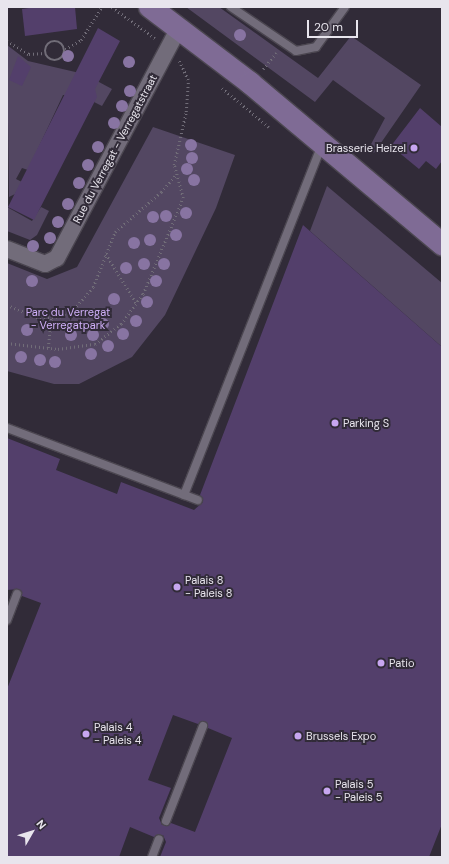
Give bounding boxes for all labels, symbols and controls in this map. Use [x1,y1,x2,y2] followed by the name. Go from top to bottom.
[309,12,360,38] scale bar
[314,19,343,35] text: 20 m
[70,72,160,226] street label: Rue du Verregat - Verregatstraat
[326,141,406,155] place label: Brasserie Heizel
[409,143,419,153] marker: Brasserie Heizel
[26,306,110,332] park label: Parc du Verregat - Verregatpark
[343,416,389,430] place label: Parking S
[330,418,340,428] marker: Parking S
[185,574,232,600] place label: Palais 8 - Paleis 8
[172,582,182,592] marker: Palais 8 - Paleis 8
[389,656,414,670] place label: Patio
[376,658,386,668] marker: Patio
[94,721,141,747] place label: Palais 4 - Paleis 4
[81,729,91,739] marker: Palais 4 - Paleis 4
[306,729,376,743] place label: Brussels Expo
[293,731,303,741] marker: Brussels Expo
[335,778,382,804] place label: Palais 5 - Paleis 5
[322,786,332,796] marker: Palais 5 - Paleis 5
[12,812,52,852] north arrow
[33,817,49,832] text: N

